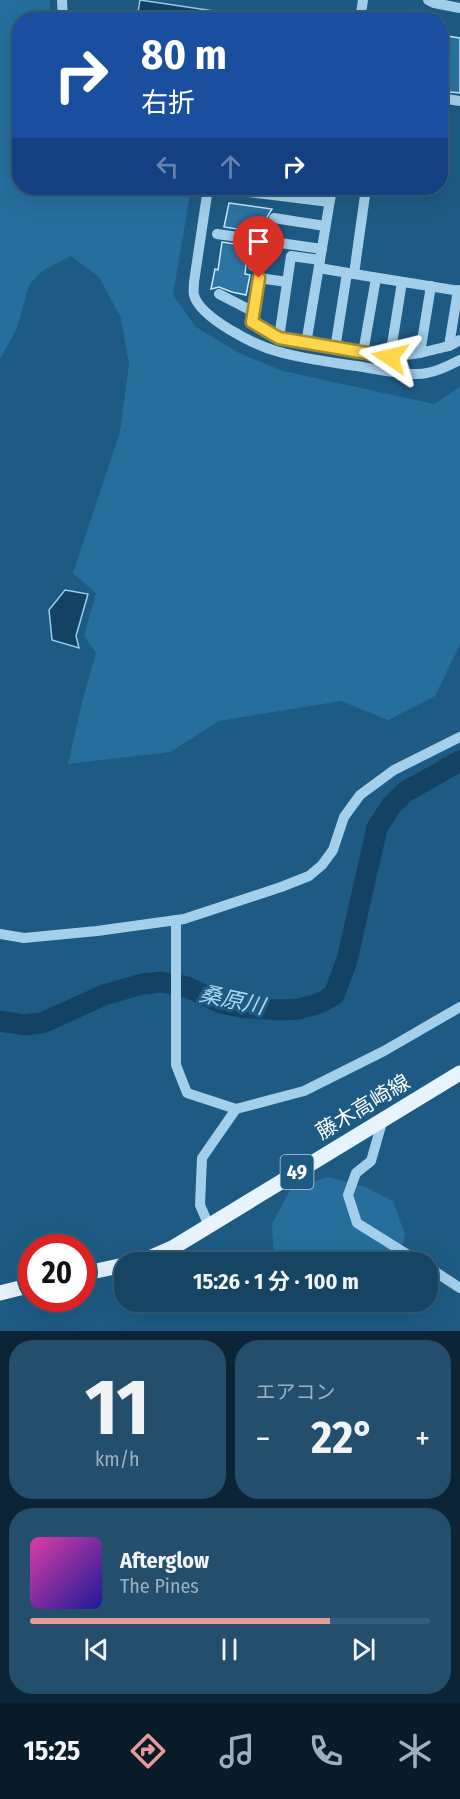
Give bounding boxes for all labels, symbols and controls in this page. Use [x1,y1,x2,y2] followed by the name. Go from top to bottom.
[141,30,227,80] text: 80 m
[42,36,120,114] icon: right
[141,87,195,119] text: 右折
[151,150,184,183] icon: left
[214,150,247,183] icon: ahead
[277,150,310,183] icon: right
[233,216,284,278] pin
[242,225,275,258] icon: arrive
[358,325,422,389] position arrow
[197,980,269,1020] water label: 桑原川
[311,1069,415,1145] street label: 藤木高崎線
[280,1155,314,1189] road number: 49
[18,1234,96,1312] speed limit sign: 20
[193,1268,359,1295] text: 15:26 · 1 分 · 100 m
[85,1361,150,1455] text: 11
[256,1380,336,1404] text: エアコン
[311,1411,374,1465] text: 22°
[256,1419,270,1459] text: −
[415,1419,430,1459] text: +
[95,1447,140,1471] text: km/h
[120,1547,209,1574] text: Afterglow
[120,1574,199,1598] text: The Pines
[80,1633,113,1666] icon: previous
[213,1633,246,1666] icon: pause
[347,1633,380,1666] icon: next
[127,1730,169,1772] icon: directions
[216,1730,258,1772] icon: music
[305,1730,347,1772] icon: phone
[394,1730,436,1772] icon: climate
[24,1735,80,1767] text: 15:25

